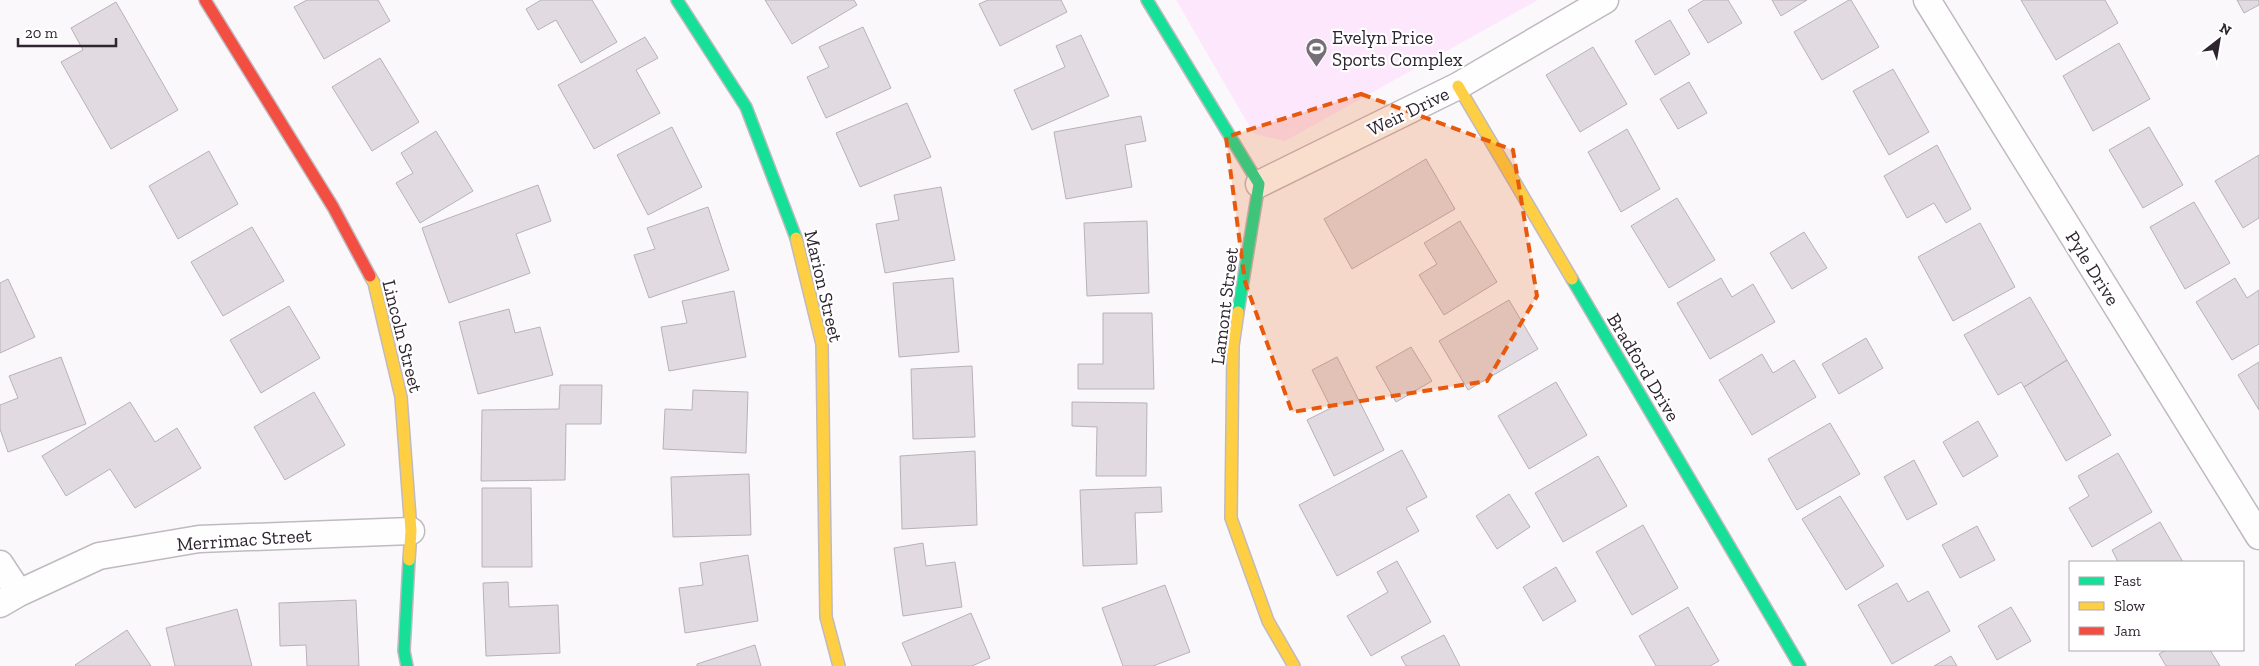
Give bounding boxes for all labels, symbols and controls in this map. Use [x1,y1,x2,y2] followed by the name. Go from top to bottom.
[18,15,115,47] scale bar
[2194,15,2244,65] north arrow
[2216,19,2235,39] text: N
[25,24,58,42] text: 20 m
[1332,26,1463,71] place label: Evelyn Price Sports Complex
[1304,36,1328,67] sports icon: Evelyn Price Sports Complex
[1364,82,1453,141] street label: Weir Drive
[2061,227,2124,310] street label: Pyle Drive
[799,228,848,344] street label: Marion Street
[1206,246,1243,366] street label: Lamont Street
[377,277,428,395] street label: Lincoln Street
[1602,309,1685,426] street label: Bradford Drive
[176,523,312,556] street label: Merrimac Street
[2069,561,2244,651] legend
[2114,572,2142,590] text: Fast
[2114,597,2146,615] text: Slow
[2114,622,2141,640] text: Jam

